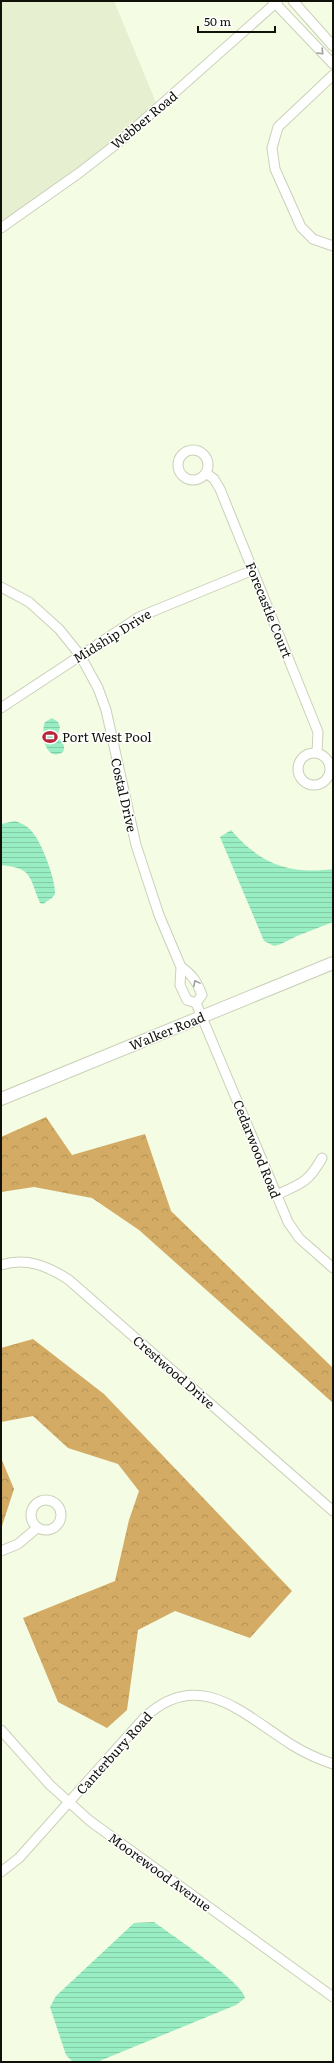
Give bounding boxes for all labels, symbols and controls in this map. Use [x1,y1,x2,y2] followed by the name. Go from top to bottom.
[198,8,275,34] scale bar
[204,12,231,30] text: 50 m
[316,47,324,55] one-way arrow
[106,86,181,153] street label: Webber Road
[242,559,298,661] street label: Forecastle Court
[69,604,155,667] street label: Midship Drive
[62,727,152,746] place label: Port West Pool
[41,728,59,746] sports icon: Port West Pool
[107,756,142,834] street label: Costal Drive
[194,980,201,987] one-way arrow
[126,1007,208,1054] street label: Walker Road
[229,1097,286,1201] street label: Cedarwood Road
[129,1331,220,1413] street label: Crestwood Drive
[71,1707,156,1798] street label: Canterbury Road
[105,1828,216,1916] street label: Moorewood Avenue

